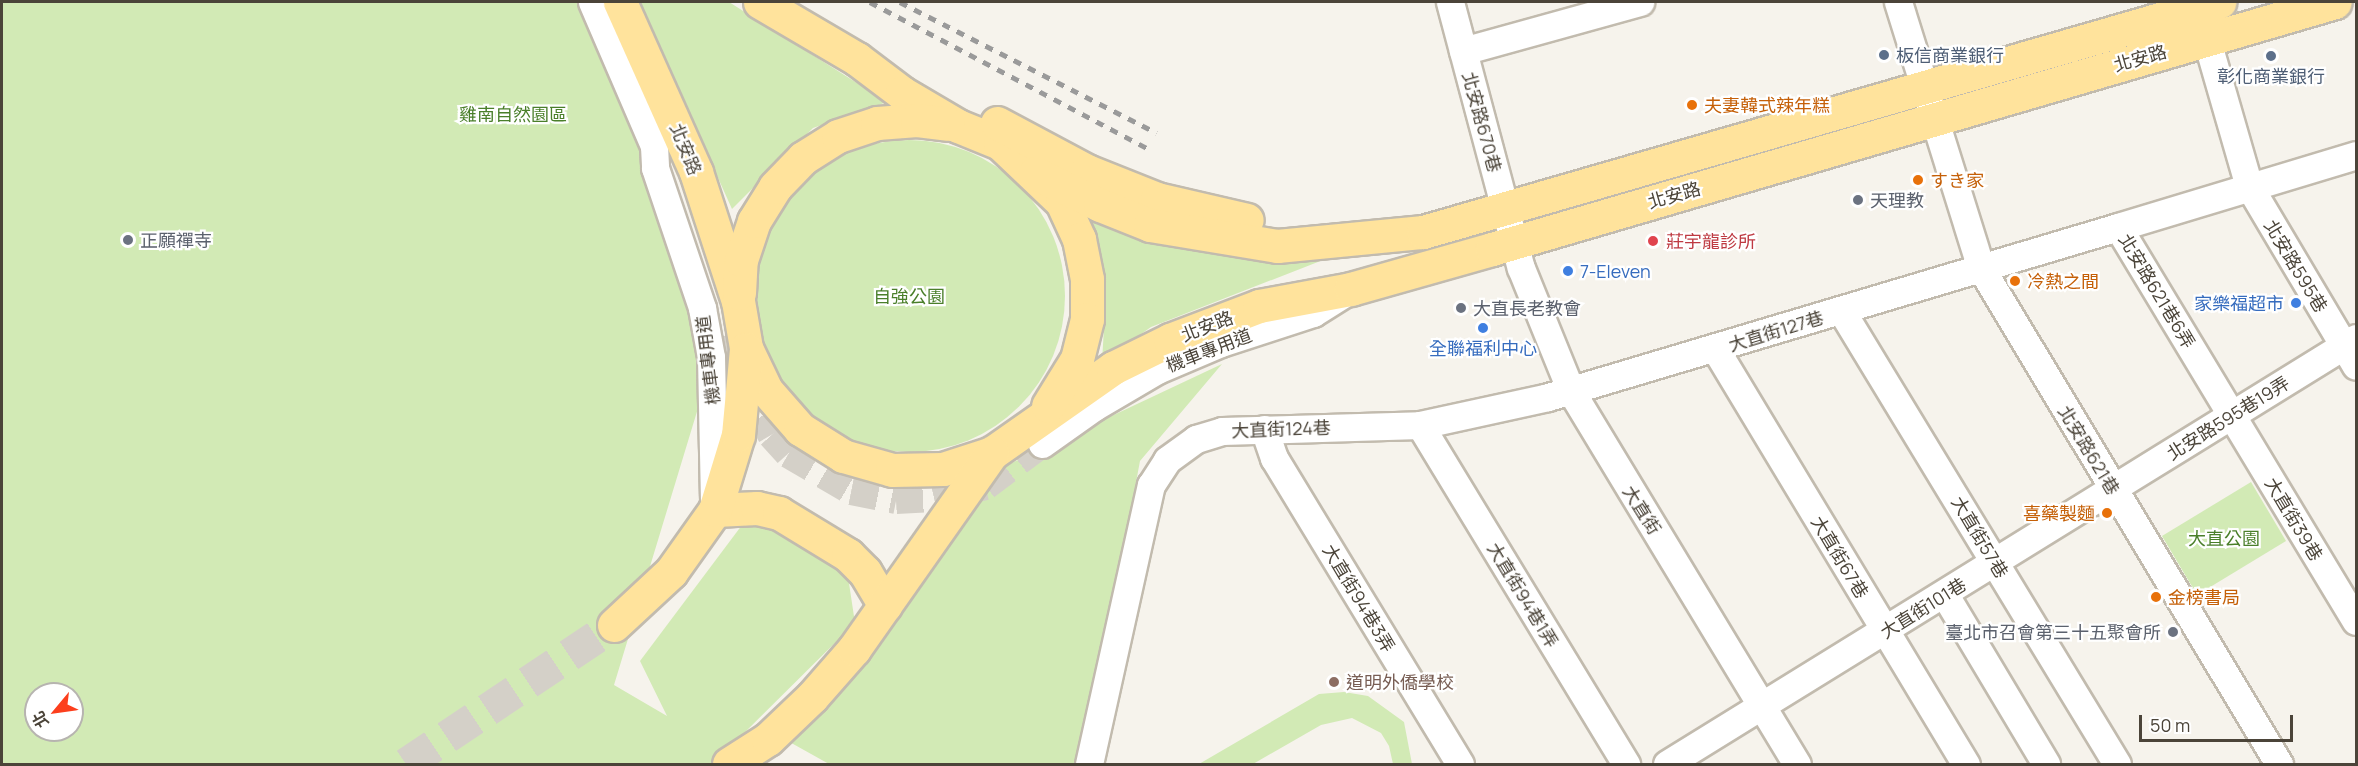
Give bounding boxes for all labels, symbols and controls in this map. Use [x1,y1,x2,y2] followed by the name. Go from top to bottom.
[2111,40,2169,76] street label: 北安路
[1896,44,2004,66] place label: 板信商業銀行
[1877,48,1891,62] marker: 板信商業銀行
[2264,49,2278,63] marker: 彰化商業銀行
[2217,65,2325,87] place label: 彰化商業銀行
[1458,69,1506,175] street label: 北安路670巷
[1704,94,1830,116] place label: 夫妻韓式辣年糕
[1685,98,1699,112] marker: 夫妻韓式辣年糕
[459,103,567,125] park label: 雞南自然園區
[666,120,706,178] street label: 北安路
[1930,169,1984,191] place label: すき家
[1911,173,1925,187] marker: すき家
[1645,177,1703,213] street label: 北安路
[1870,189,1924,211] place label: 天理教
[1851,193,1865,207] marker: 天理教
[2260,216,2332,316] street label: 北安路595巷
[140,229,212,251] place label: 正願禪寺
[1666,230,1756,252] place label: 莊宇龍診所
[2114,230,2200,352] street label: 北安路621巷6弄
[1644,232,1662,250] marker: 莊宇龍診所
[121,233,135,247] marker: 正願禪寺
[1580,260,1651,282] place label: 7-Eleven
[1561,264,1575,278] marker: 7-Eleven
[2027,270,2099,292] place label: 冷熱之間
[2008,274,2022,288] marker: 冷熱之間
[873,285,945,307] park label: 自強公園
[2194,292,2284,314] place label: 家樂福超市
[2289,296,2303,310] marker: 家樂福超市
[1473,297,1581,319] place label: 大直長老教會
[1454,301,1468,315] marker: 大直長老教會
[1178,306,1236,346] street label: 北安路
[1726,306,1826,356] street label: 大直街127巷
[692,314,724,406] street label: 機車專用道
[1476,321,1490,335] marker: 全聯福利中心
[1163,324,1255,376] street label: 機車專用道
[1429,337,1537,359] place label: 全聯福利中心
[2163,372,2293,464] street label: 北安路595巷19弄
[2054,401,2124,499] street label: 北安路621巷
[1231,416,1331,442] street label: 大直街124巷
[2261,474,2327,564] street label: 大直街39巷
[1619,481,1665,539] street label: 大直街
[1947,492,2013,582] street label: 大直街57巷
[2023,502,2095,524] place label: 喜藥製麵
[2100,506,2114,520] marker: 喜藥製麵
[1807,512,1873,602] street label: 大直街67巷
[2188,527,2260,549] park label: 大直公園
[1483,539,1563,651] street label: 大直街94巷1弄
[1318,540,1400,656] street label: 大直街94巷3弄
[1876,573,1970,643] street label: 大直街101巷
[2168,586,2240,608] place label: 金榜書局
[2149,590,2163,604] marker: 金榜書局
[1945,621,2161,643] place label: 臺北市召會第三十五聚會所
[2166,625,2180,639] marker: 臺北市召會第三十五聚會所
[1346,671,1454,693] place label: 道明外僑學校
[1327,675,1341,689] marker: 道明外僑學校
[24,682,84,742] north arrow
[2142,703,2296,741] scale bar
[27,707,54,732] text: 北
[2150,713,2190,737] text: 50 m

